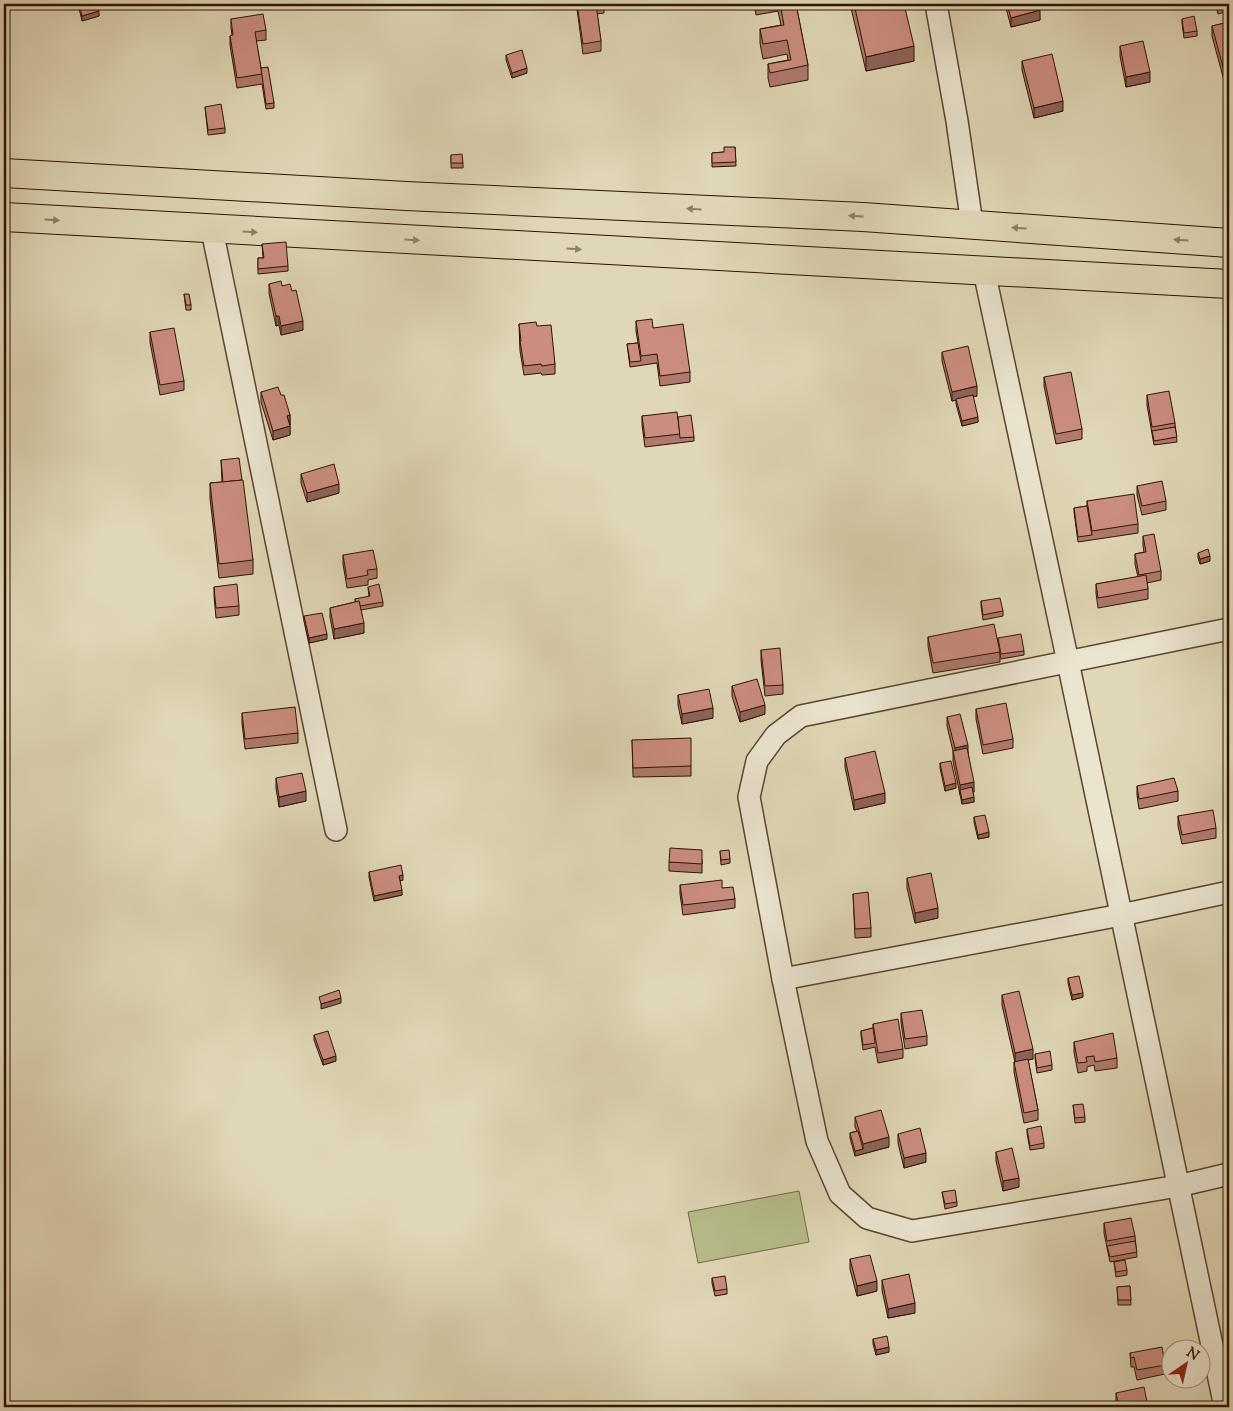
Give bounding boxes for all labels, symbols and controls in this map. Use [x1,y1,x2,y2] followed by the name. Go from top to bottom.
[686,204,702,212] one-way arrow
[848,212,864,220] one-way arrow
[45,217,61,225] one-way arrow
[1010,224,1026,232] one-way arrow
[242,228,258,236] one-way arrow
[1172,236,1188,244] one-way arrow
[404,237,420,245] one-way arrow
[566,246,582,254] one-way arrow
[1160,1338,1210,1388] north arrow
[1182,1343,1202,1366] text: N

